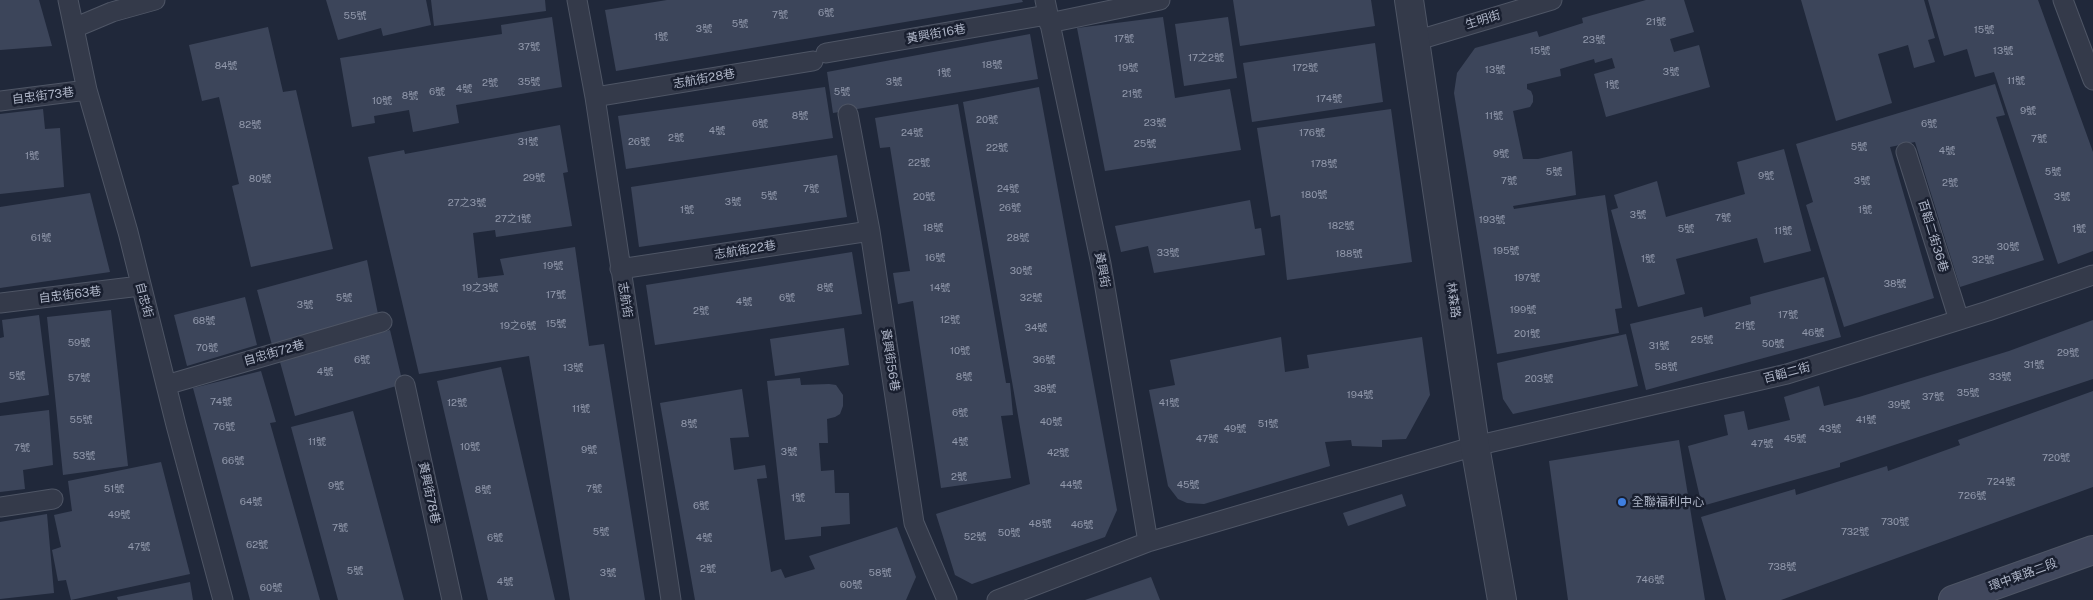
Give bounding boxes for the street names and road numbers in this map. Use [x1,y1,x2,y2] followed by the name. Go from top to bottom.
[1464,8,1502,32] street label: 生明街
[905,22,967,46] street label: 黃興街16巷
[672,66,736,92] street label: 志航街28巷
[11,85,75,107] street label: 自忠街73巷
[1915,198,1951,274] street label: 百韜二街36巷
[713,238,777,262] street label: 志航街22巷
[1091,251,1113,289] street label: 黃興街
[132,281,156,319] street label: 自忠街
[615,281,635,319] street label: 志航街
[1443,281,1463,319] street label: 林森路
[38,284,102,306] street label: 自忠街63巷
[878,328,902,392] street label: 黃興街56巷
[242,337,306,369] street label: 自忠街72巷
[1762,360,1812,386] street label: 百韜二街
[415,461,443,525] street label: 黃興街78巷
[1987,556,2059,594] street label: 環中東路二段

